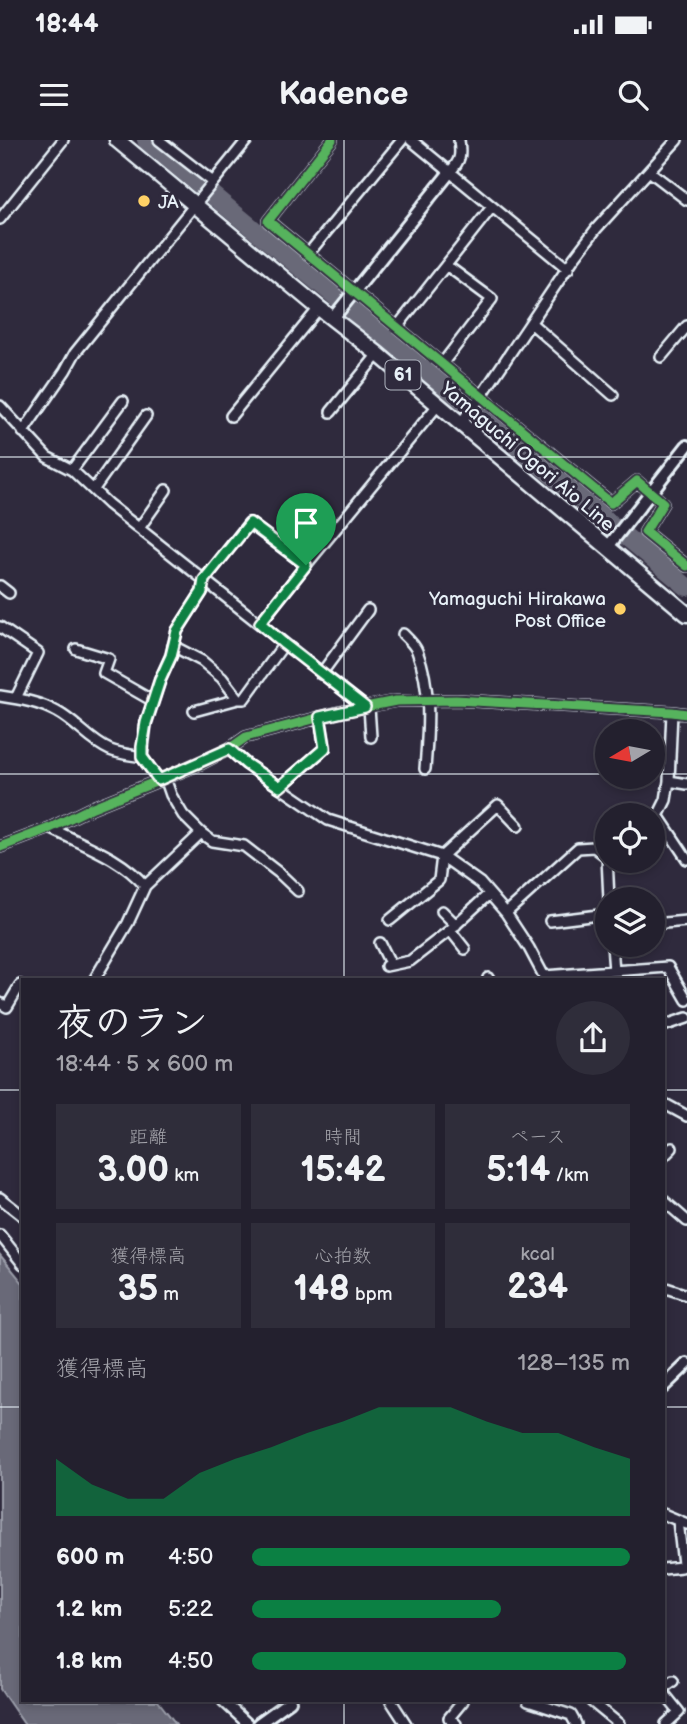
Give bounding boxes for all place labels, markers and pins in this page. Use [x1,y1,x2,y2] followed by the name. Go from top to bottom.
[158,191,179,214] place label: JA
[136,193,152,209] marker: JA
[276,493,336,565] pin
[428,588,606,633] place label: Yamaguchi Hirakawa Post Office
[612,601,628,617] marker: Yamaguchi Hirakawa Post Office

